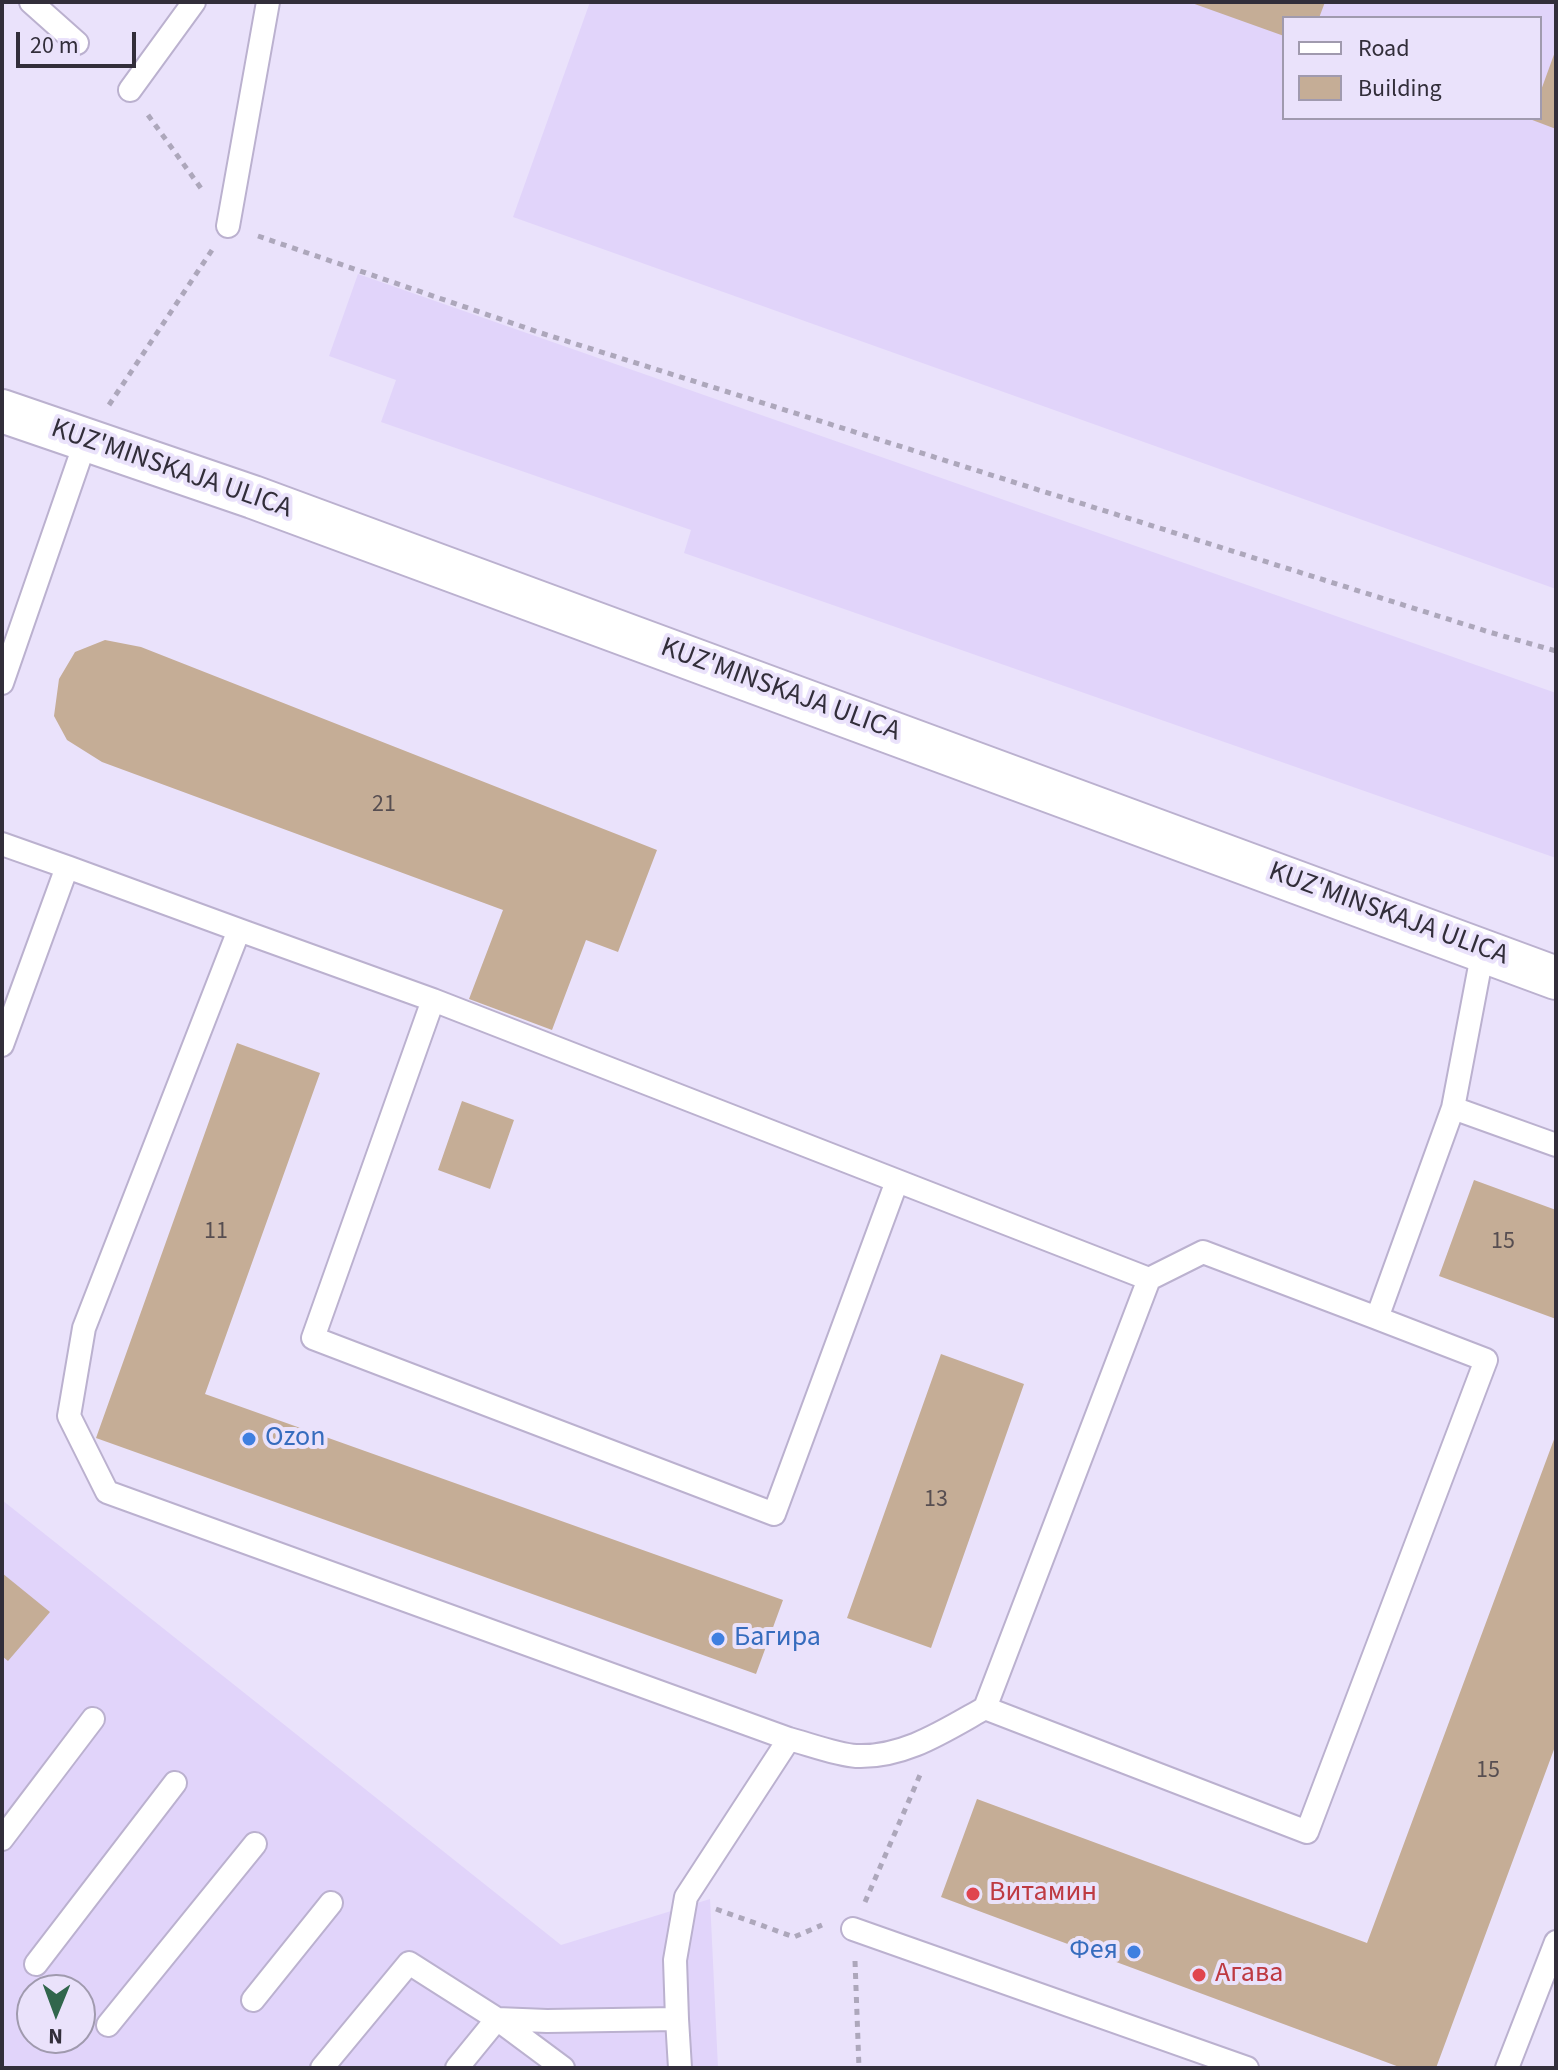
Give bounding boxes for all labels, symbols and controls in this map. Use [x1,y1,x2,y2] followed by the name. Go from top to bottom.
[20,16,140,66] scale bar
[1282,16,1542,120] legend
[30,28,79,63] text: 20 m
[1358,31,1410,66] text: Road
[1358,71,1442,106] text: Building
[46,413,296,527] street label: KUZ'MINSKAJA ULICA
[656,632,904,750] street label: KUZ'MINSKAJA ULICA
[372,792,396,820] house number: 21
[1264,856,1512,974] street label: KUZ'MINSKAJA ULICA
[204,1219,228,1247] house number: 11
[1491,1229,1515,1257] house number: 15
[265,1422,325,1456] place label: Ozon
[240,1430,258,1448] marker: Ozon
[924,1487,948,1515] house number: 13
[734,1622,821,1656] place label: Багира
[709,1630,727,1648] marker: Багира
[1476,1758,1500,1786] house number: 15
[989,1877,1097,1911] place label: Витамин
[964,1885,982,1903] marker: Витамин
[1069,1935,1118,1969] place label: Фея
[1125,1943,1143,1961] marker: Фея
[1215,1958,1283,1992] place label: Агава
[1190,1966,1208,1984] marker: Агава
[16,1974,96,2054] north arrow
[48,2020,63,2052] text: N

